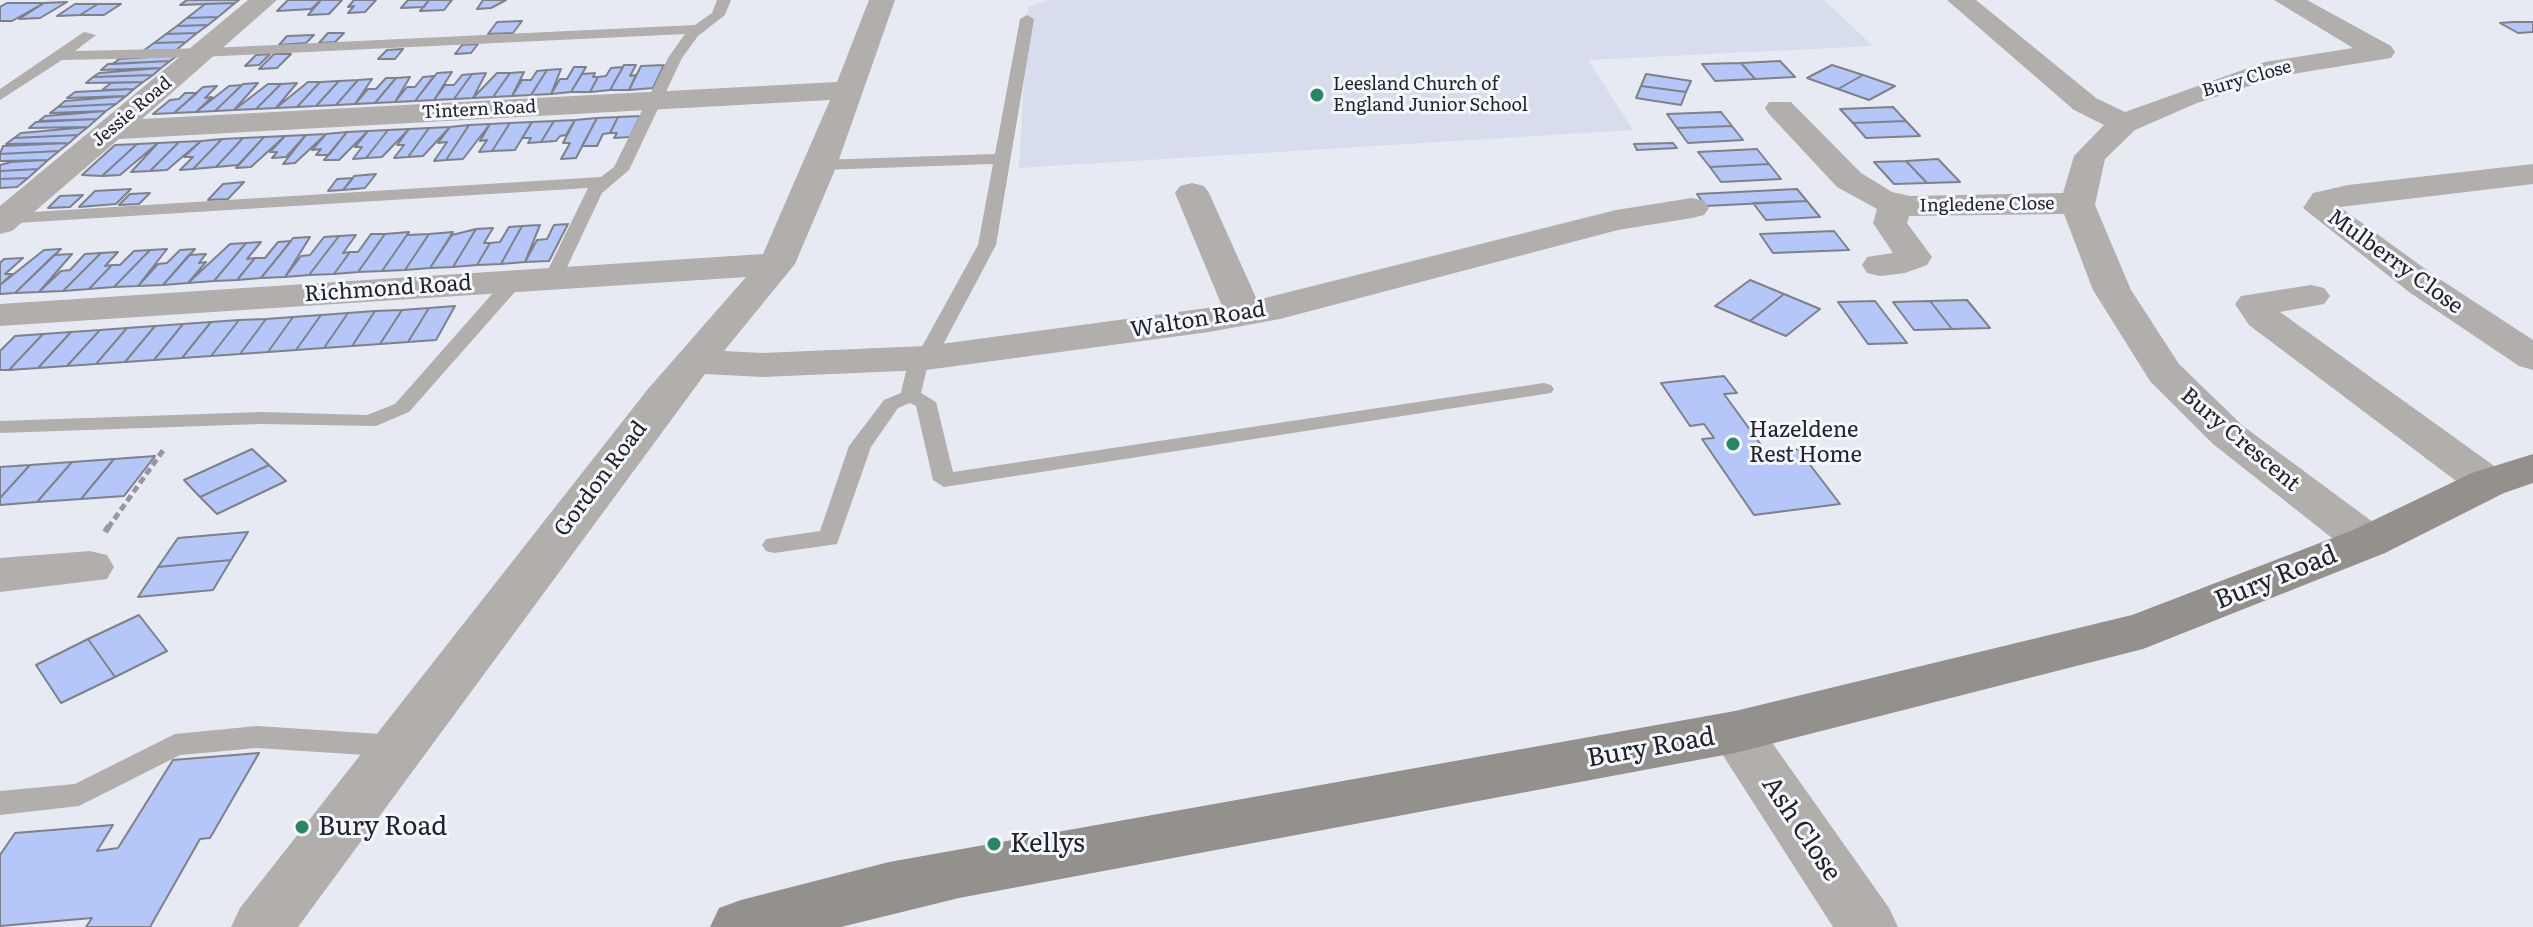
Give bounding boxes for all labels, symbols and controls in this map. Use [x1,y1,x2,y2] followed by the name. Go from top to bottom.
[2200,56,2294,102] street label: Bury Close
[88,72,176,152] street label: Jessie Road
[1333,74,1528,116] place label: Leesland Church of England Junior School
[1308,86,1326,104] marker: Leesland Church of England Junior School
[421,96,537,124] street label: Tintern Road
[1919,193,2055,217] street label: Ingledene Close
[2322,204,2468,320] street label: Mulberry Close
[303,270,473,308] street label: Richmond Road
[1129,296,1267,344] street label: Walton Road
[2175,383,2305,497] street label: Bury Crescent
[549,416,653,542] street label: Gordon Road
[1749,418,1862,470] place label: Hazeldene Rest Home
[1724,435,1742,453] marker: Hazeldene Rest Home
[2210,539,2342,617] street label: Bury Road
[1585,721,1717,775] street label: Bury Road
[1755,771,1847,887] street label: Ash Close
[318,811,447,843] place label: Bury Road
[293,818,311,836] marker: Bury Road
[1010,828,1085,860] place label: Kellys
[985,835,1003,853] marker: Kellys

